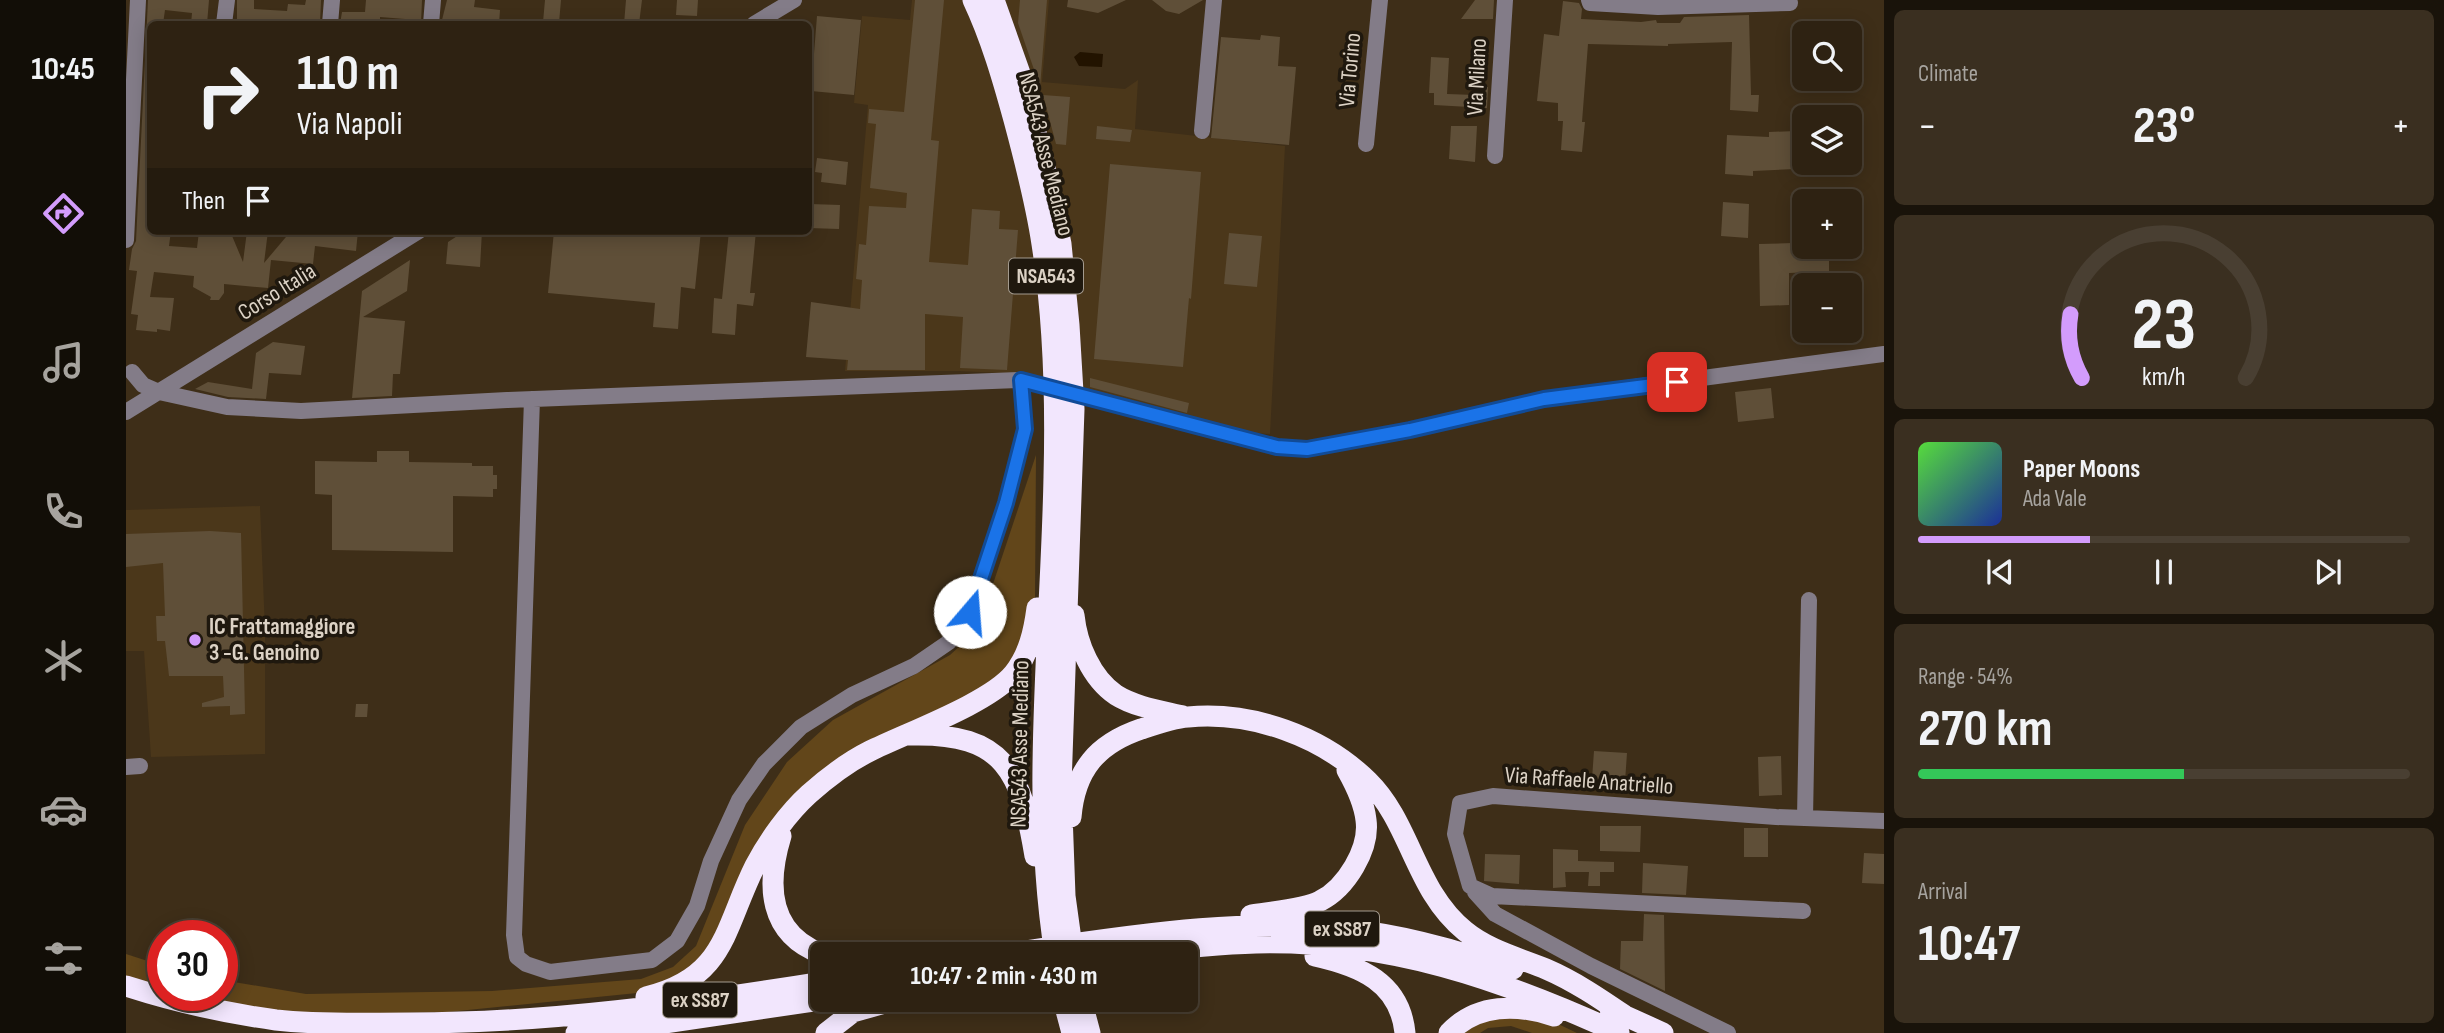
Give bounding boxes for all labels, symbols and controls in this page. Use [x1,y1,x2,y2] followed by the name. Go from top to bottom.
[1792,21,1862,343] map controls
[1792,21,1862,91] button: search
[1333,32,1367,108] street label: Via Torino
[1461,38,1493,116] street label: Via Milano
[297,45,399,104] text: 110 m
[182,49,273,140] icon: right
[31,50,95,89] text: 10:45
[1918,60,1978,88] text: Climate
[1012,69,1080,239] street label: NSA543 Asse Mediano
[2133,95,2195,158] text: 23°
[1918,104,1937,149] text: −
[2391,104,2410,149] text: +
[297,105,403,144] text: Via Napoli
[1792,105,1862,175] button: layers
[239,182,277,220] icon: arrive
[182,186,225,217] text: Then
[39,189,88,238] icon: directions
[1792,189,1862,259] button: +
[233,257,321,327] street label: Corso Italia
[1009,258,1083,294] road number: NSA543
[1792,273,1862,343] button: −
[2132,282,2196,370] text: 23
[39,338,88,387] icon: music
[1647,352,1707,412] pin
[2142,362,2186,393] text: km/h
[1658,363,1696,401] icon: arrive
[2023,454,2140,485] text: Paper Moons
[2023,485,2087,513] text: Ada Vale
[39,487,88,536] icon: phone
[1981,553,2019,591] icon: previous
[2145,553,2183,591] icon: pause
[2309,553,2347,591] icon: next
[933,575,1007,649] position arrow
[209,613,355,667] place label: IC Frattamaggiore 3 -G. Genoino
[187,632,203,648] marker: IC Frattamaggiore 3 -G. Genoino
[39,636,88,685] icon: climate
[1005,660,1035,828] street label: NSA543 Asse Mediano
[1918,663,2013,691] text: Range · 54%
[1918,698,2053,761] text: 270 km
[1504,761,1674,801] street label: Via Raffaele Anatriello
[39,785,88,834] icon: car
[1918,878,1967,906] text: Arrival
[1305,912,1379,946] road number: ex SS87
[1918,913,2020,976] text: 10:47
[147,920,238,1011] speed limit sign: 30
[39,934,88,983] icon: filters
[911,961,1097,992] text: 10:47 · 2 min · 430 m
[663,982,737,1018] road number: ex SS87

